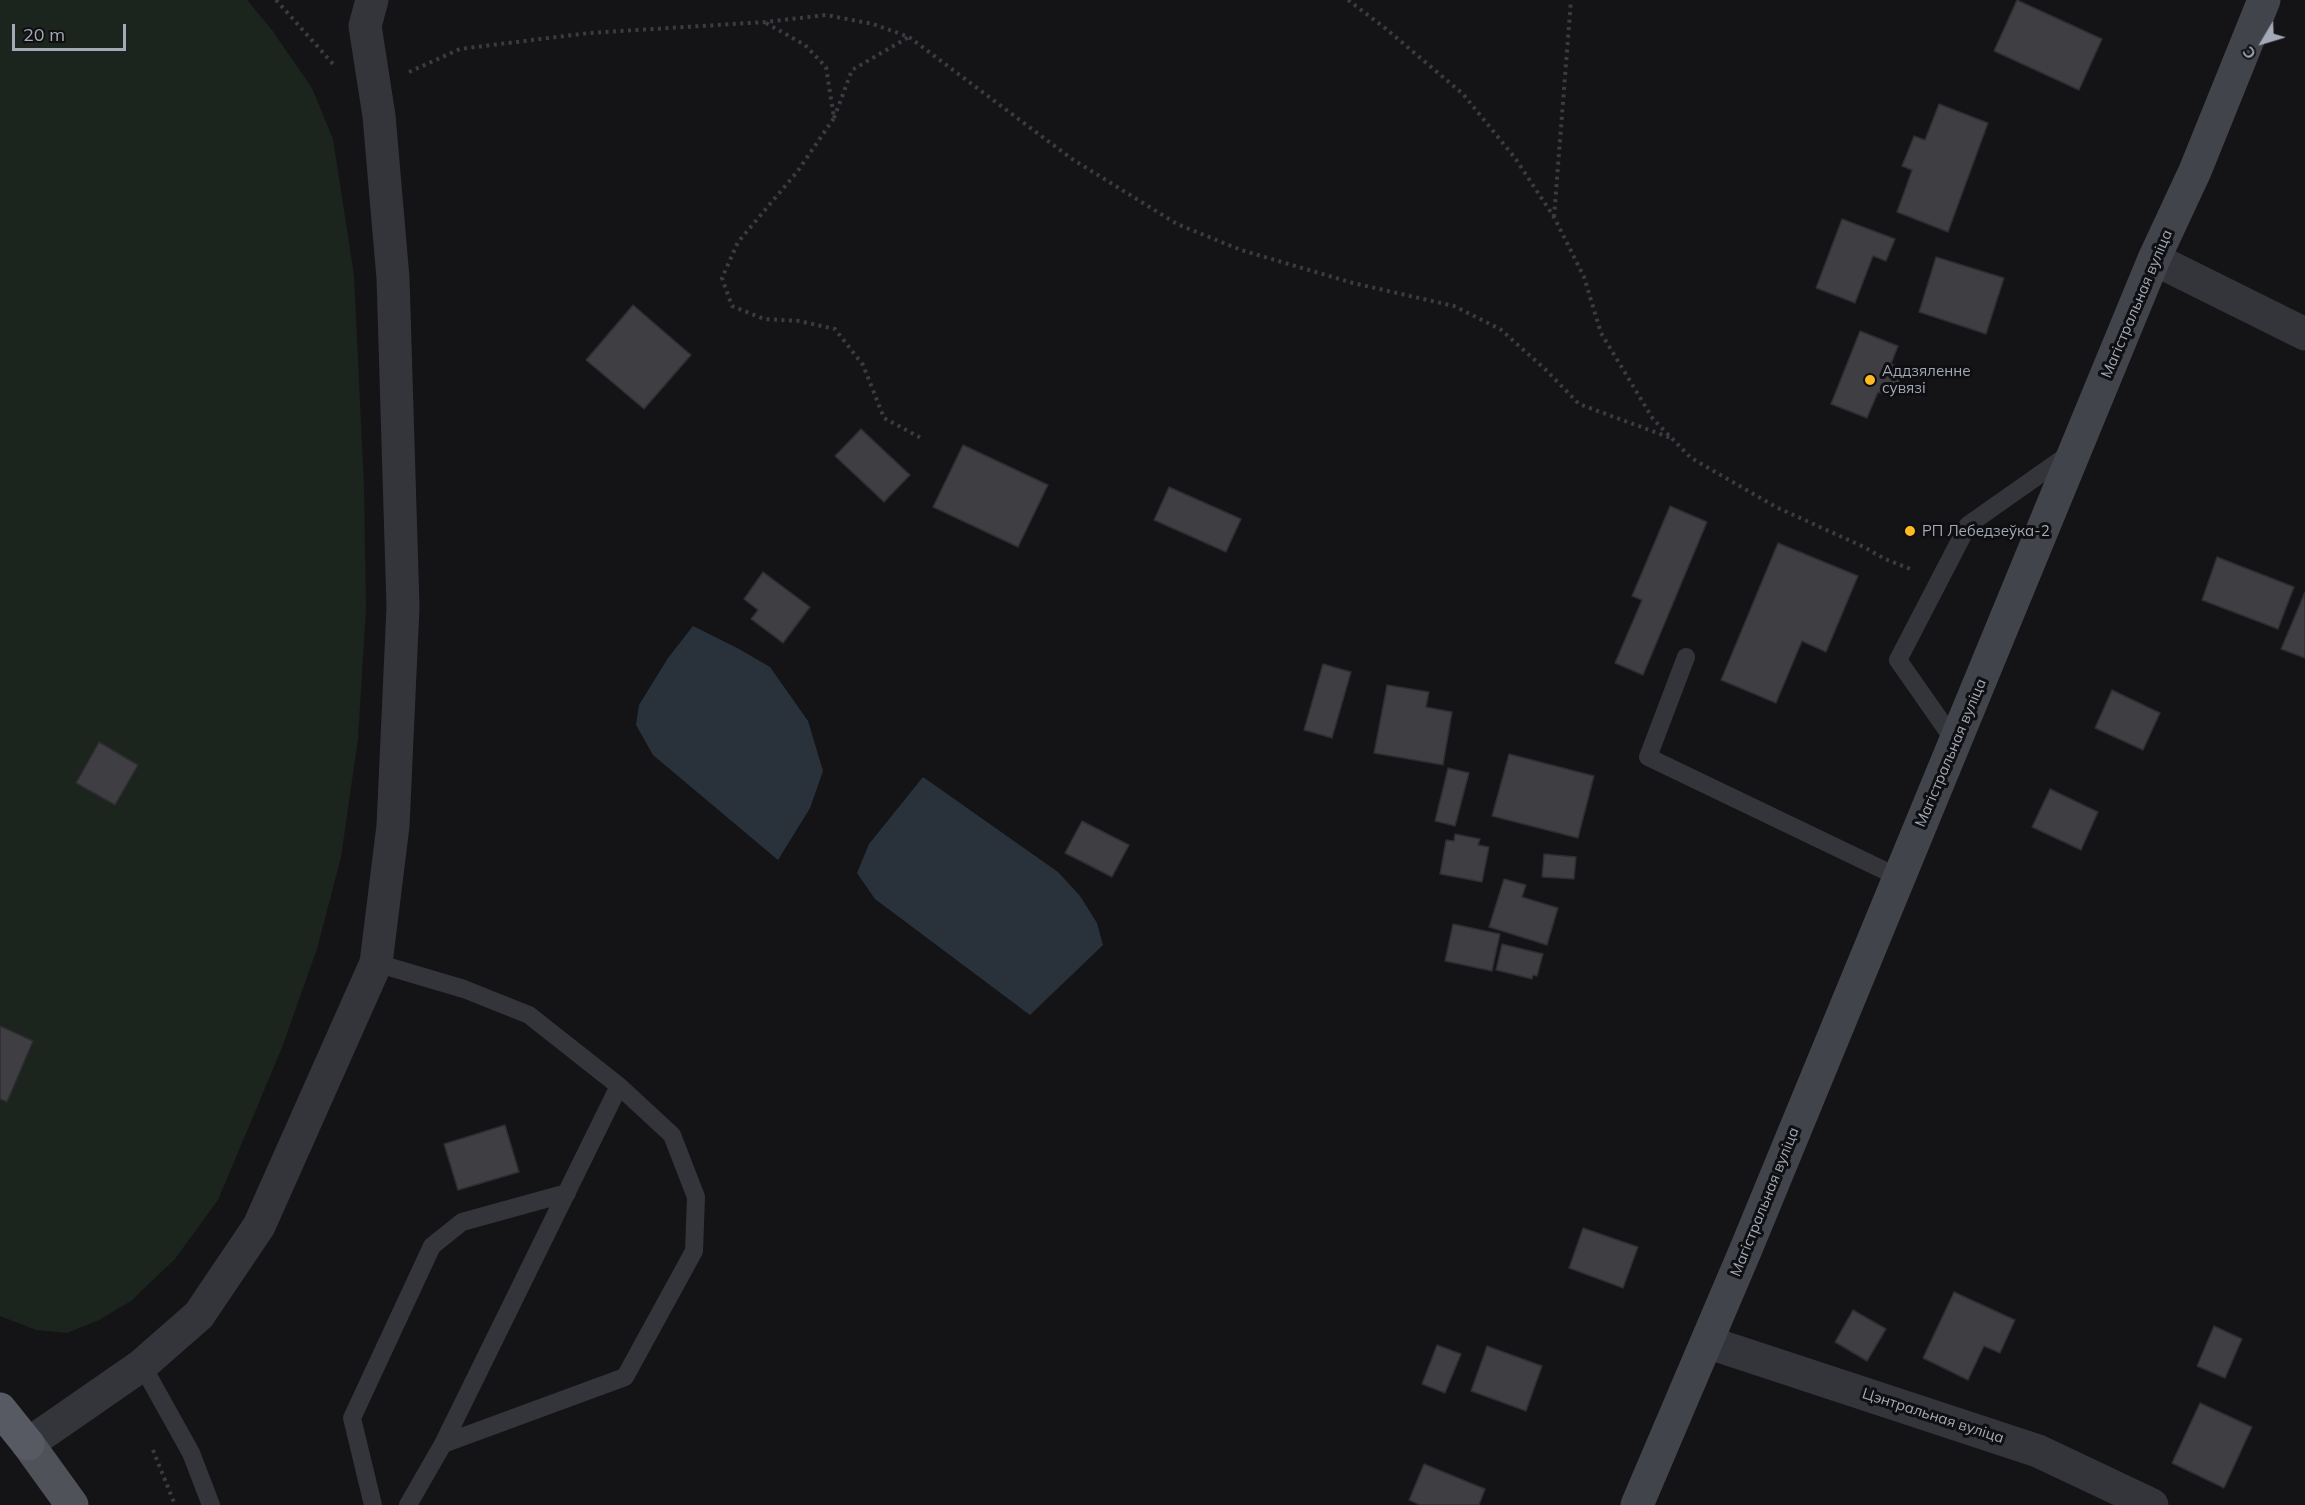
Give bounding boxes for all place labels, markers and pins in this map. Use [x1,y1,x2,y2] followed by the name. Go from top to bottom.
[1882,362,1970,397] place label: Аддзяленне сувязі
[1863,373,1877,387] marker: Аддзяленне сувязі
[1922,522,2050,540] place label: РП Лебедзеўка-2
[1903,524,1917,538] marker: РП Лебедзеўка-2

